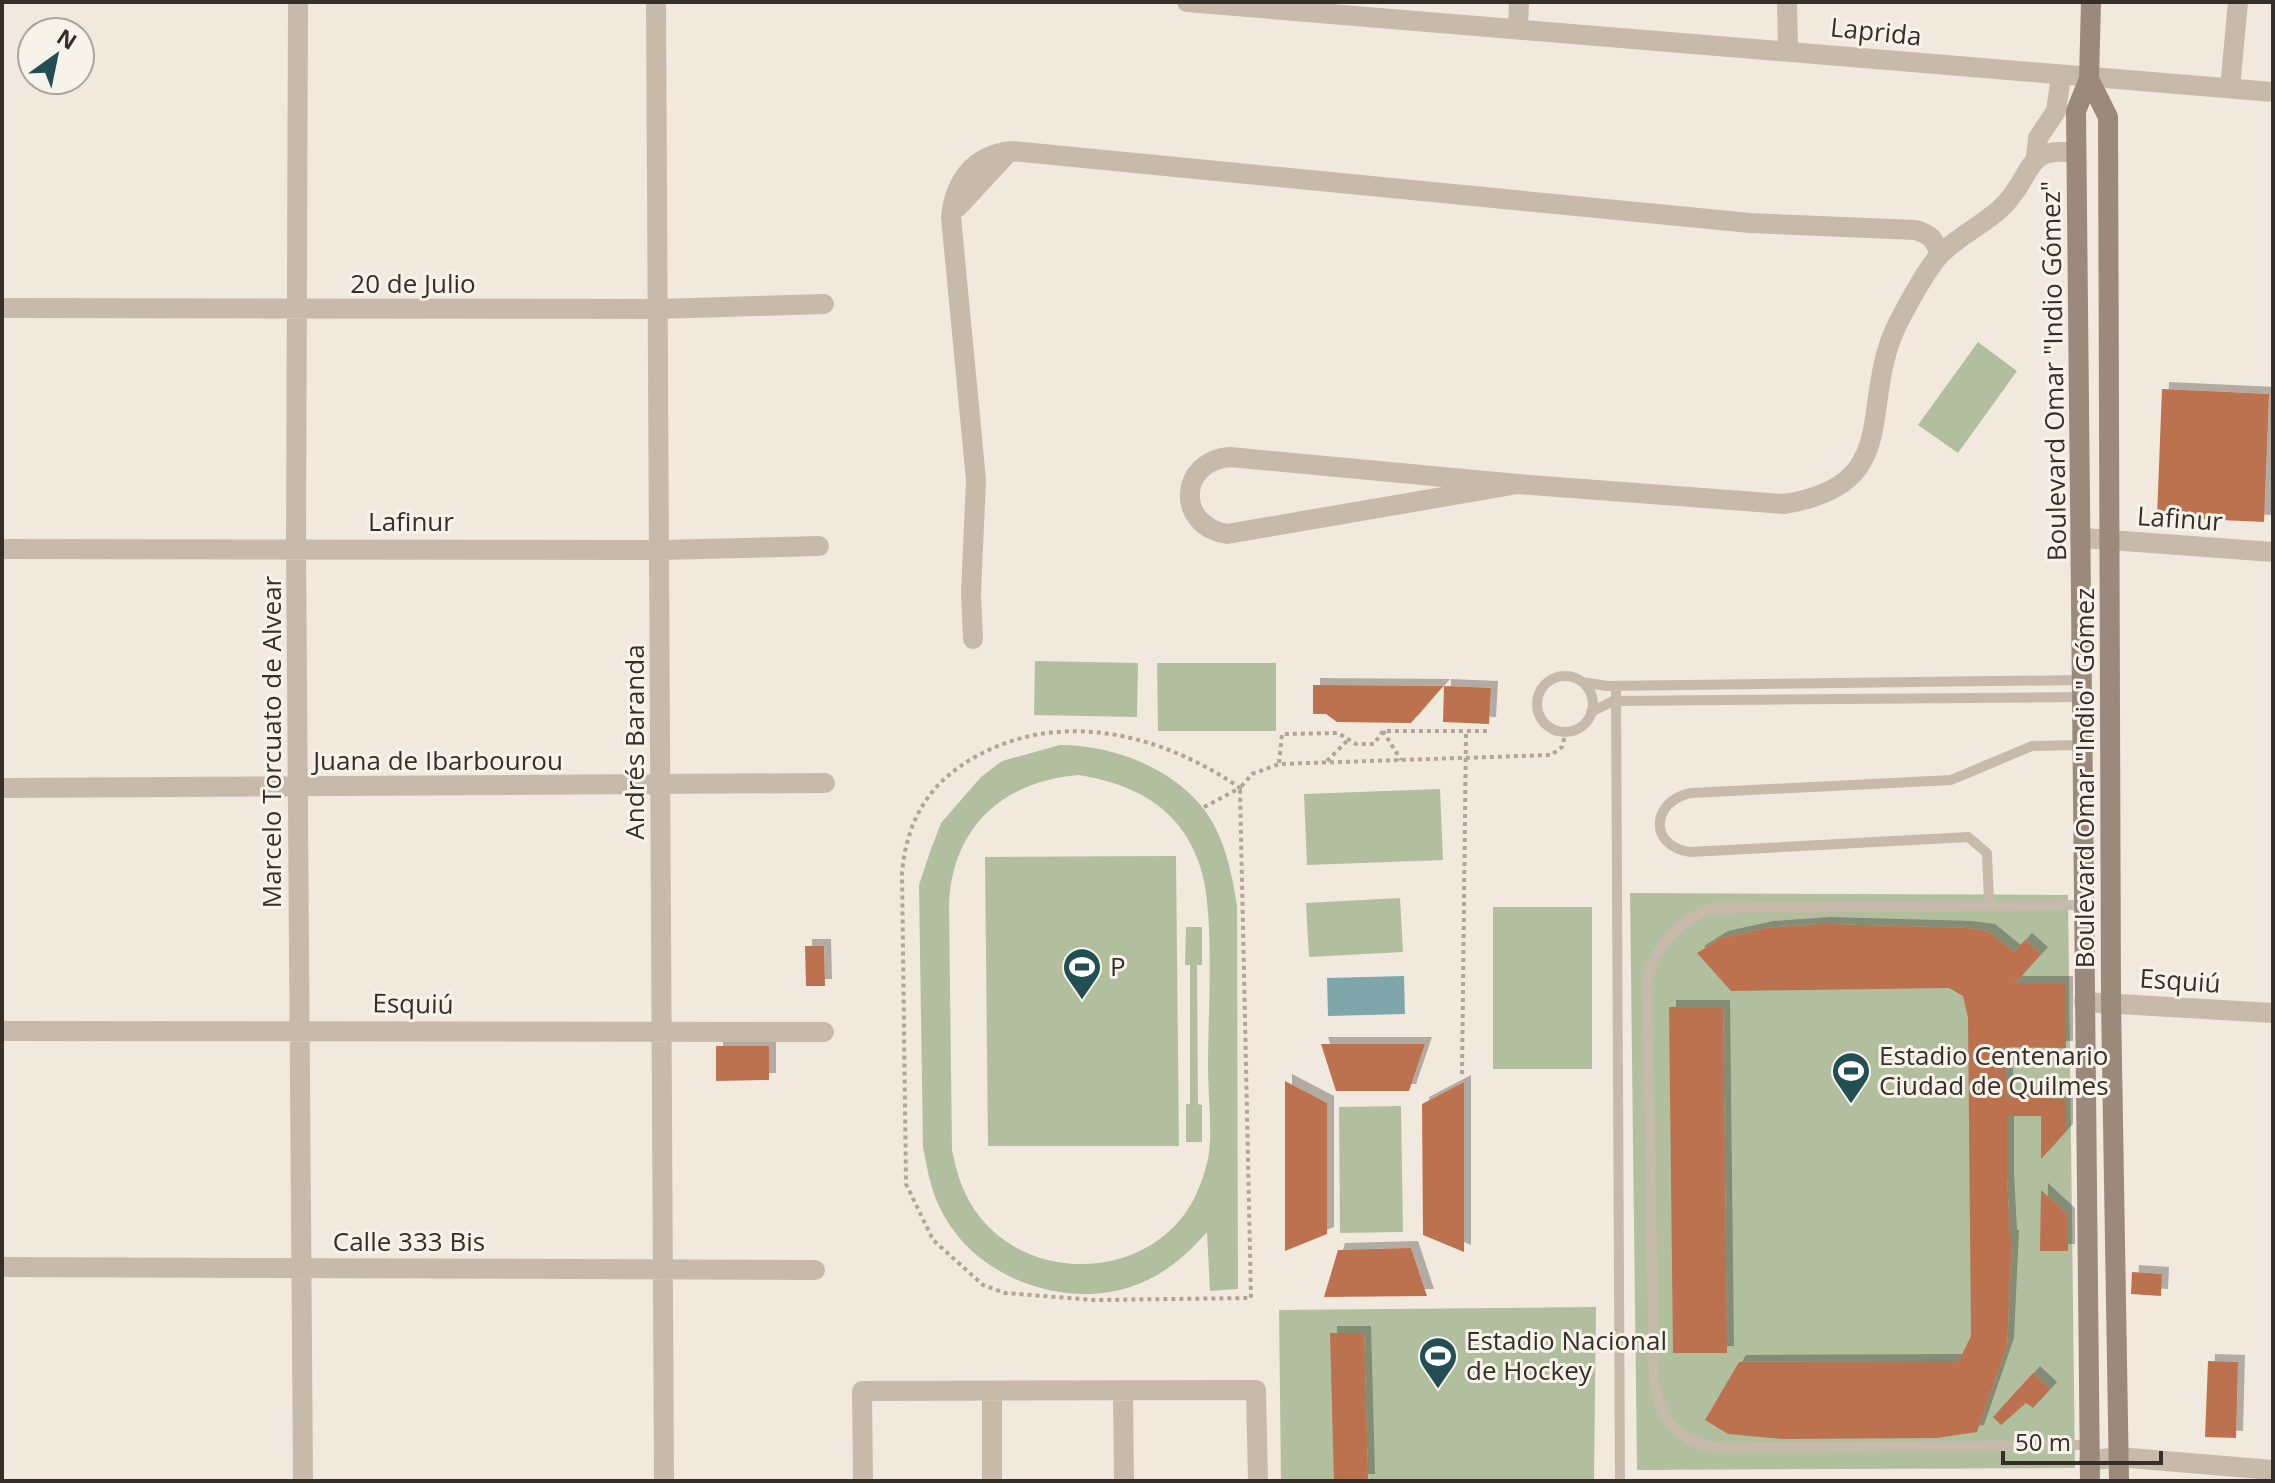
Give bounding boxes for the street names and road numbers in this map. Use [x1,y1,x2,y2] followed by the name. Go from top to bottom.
[1829,8,1923,54] street label: Laprida
[2032,180,2074,562] street label: Boulevard Omar "Indio Gómez"
[350,265,476,301] street label: 20 de Julio
[2136,497,2225,539] street label: Lafinur
[368,503,454,539] street label: Lafinur
[253,575,289,908] street label: Marcelo Torcuato de Alvear
[2066,588,2102,968] street label: Boulevard Omar "Indio" Gómez
[616,644,652,840] street label: Andrés Baranda
[310,742,563,778] street label: Juana de Ibarbourou
[2138,959,2222,1001] street label: Esquiú
[372,984,454,1022] street label: Esquiú
[333,1223,485,1259] street label: Calle 333 Bis

